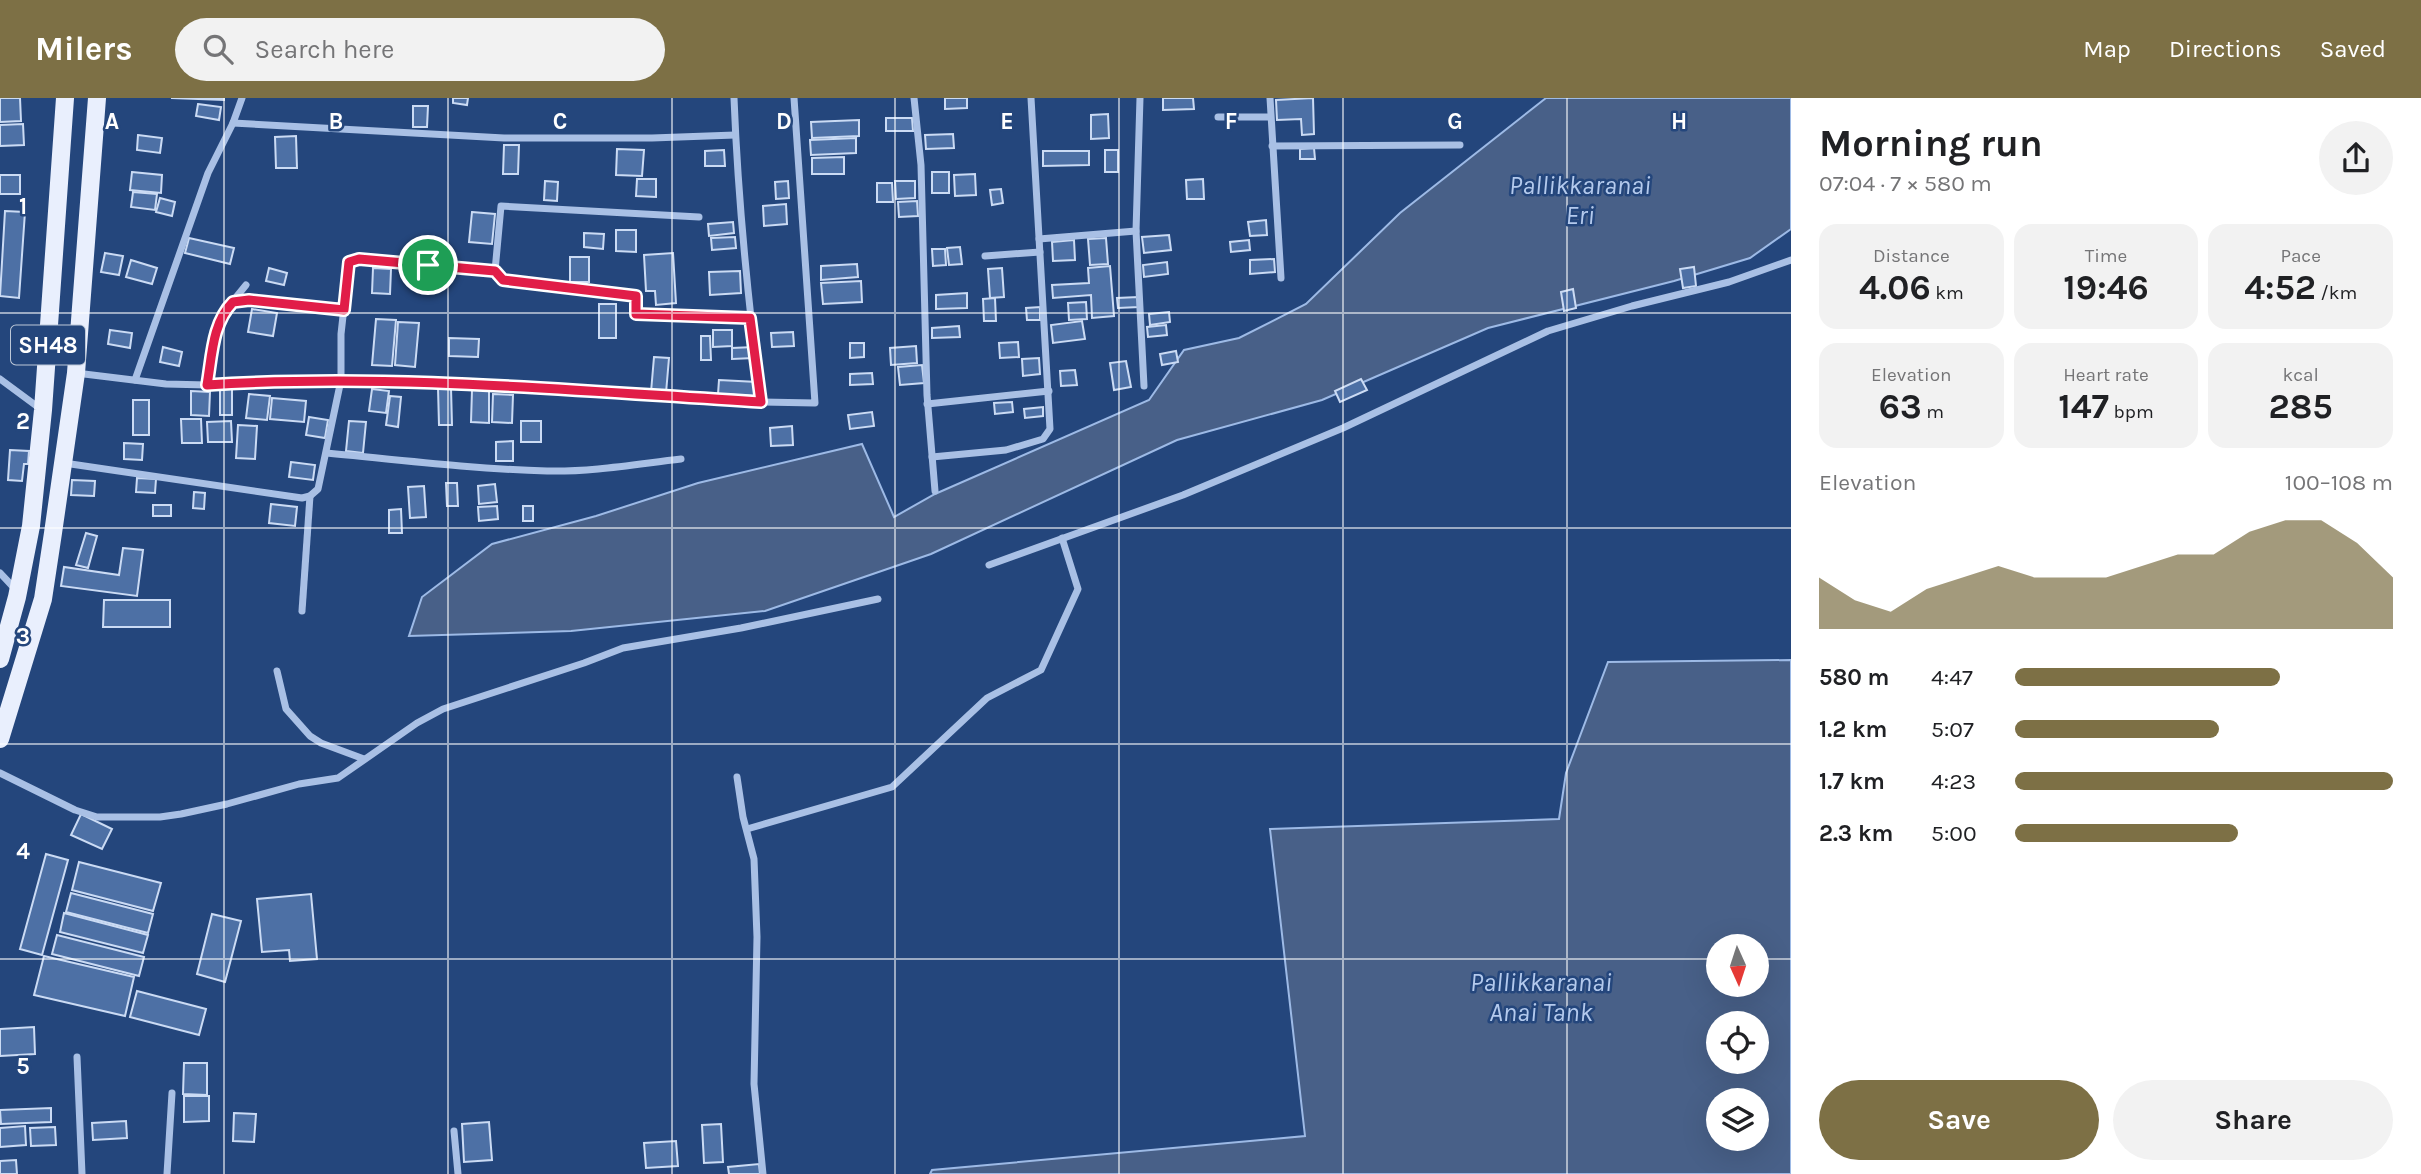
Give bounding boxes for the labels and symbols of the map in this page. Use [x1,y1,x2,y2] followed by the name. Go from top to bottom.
[105,108,119,135] text: A
[329,108,343,135] text: B
[553,108,567,135] text: C
[776,108,792,135] text: D
[1000,108,1014,135] text: E
[1225,108,1237,135] text: F
[1447,108,1463,135] text: G
[1671,108,1687,135] text: H
[1509,170,1651,231] water label: Pallikkaranai Eri
[19,193,27,220] text: 1
[398,235,458,295] pin
[11,326,85,364] road number: SH48
[16,408,30,435] text: 2
[16,623,30,650] text: 3
[16,838,30,865] text: 4
[1706,934,1769,998] north arrow
[1470,967,1612,1028] water label: Pallikkaranai Anai Tank
[16,1053,30,1080] text: 5

